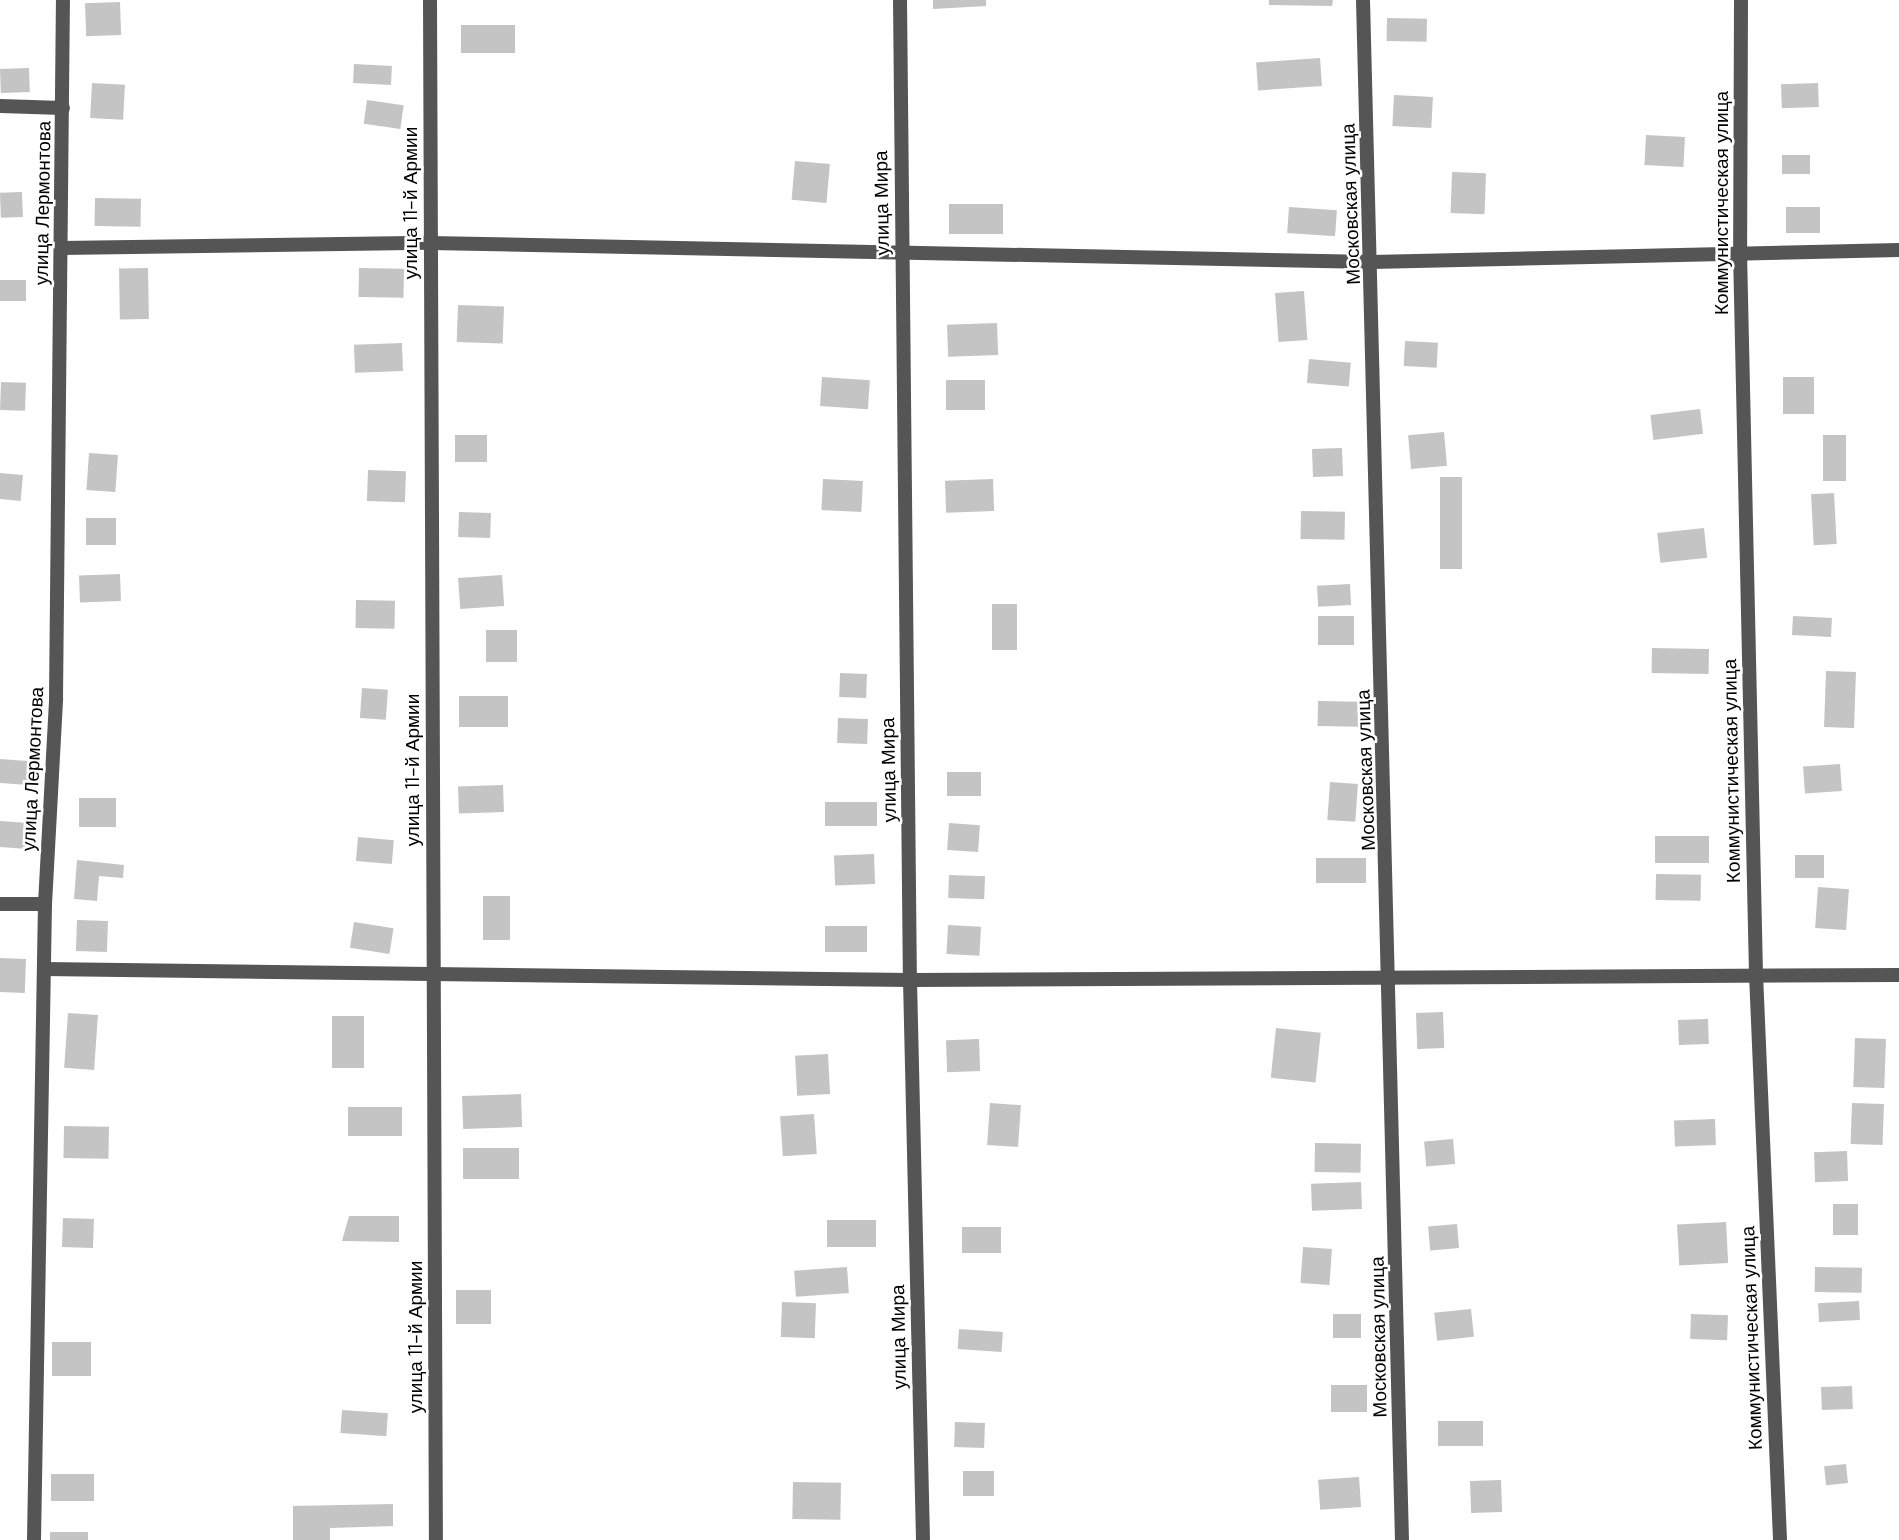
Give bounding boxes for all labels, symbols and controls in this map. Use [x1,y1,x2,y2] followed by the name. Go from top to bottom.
[1711,91,1733,315] street label: Коммунистическая улица
[30,121,56,285] street label: улица Лермонтова
[1337,123,1365,285] street label: Московская улица
[400,127,422,279] street label: улица 11-й Армии
[870,150,894,256] street label: улица Мира
[1719,659,1745,883] street label: Коммунистическая улица
[17,686,49,852] street label: улица Лермонтова
[1352,689,1380,851] street label: Московская улица
[402,694,424,846] street label: улица 11-й Армии
[877,717,901,823] street label: улица Мира
[1737,1226,1767,1450] street label: Коммунистическая улица
[1366,1256,1392,1418] street label: Московская улица
[405,1261,427,1413] street label: улица 11-й Армии
[887,1284,911,1390] street label: улица Мира

